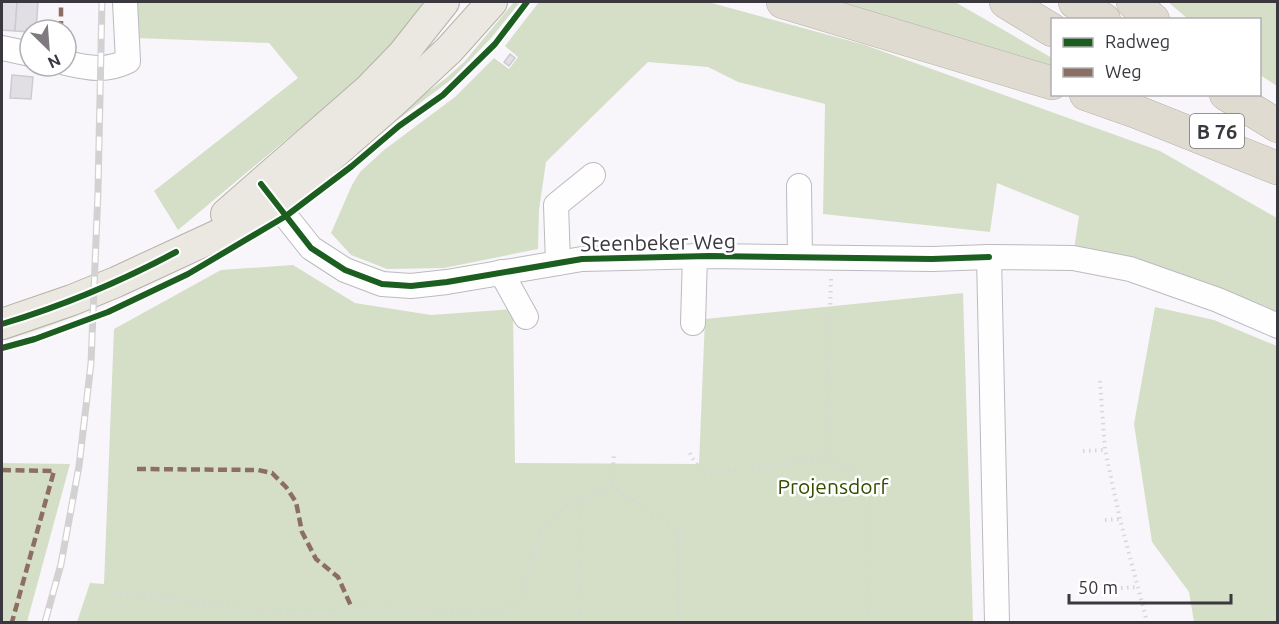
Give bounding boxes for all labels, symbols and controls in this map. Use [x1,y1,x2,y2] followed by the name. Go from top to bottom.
[18,18,78,78] north arrow
[1051,18,1261,96] legend
[1105,31,1170,51] text: Radweg
[45,51,64,72] text: N
[1105,61,1142,81] text: Weg
[1190,114,1244,148] road number: B 76
[580,229,736,255] street label: Steenbeker Weg
[777,474,890,498] park label: Projensdorf
[1069,567,1231,605] scale bar
[1078,577,1118,597] text: 50 m

